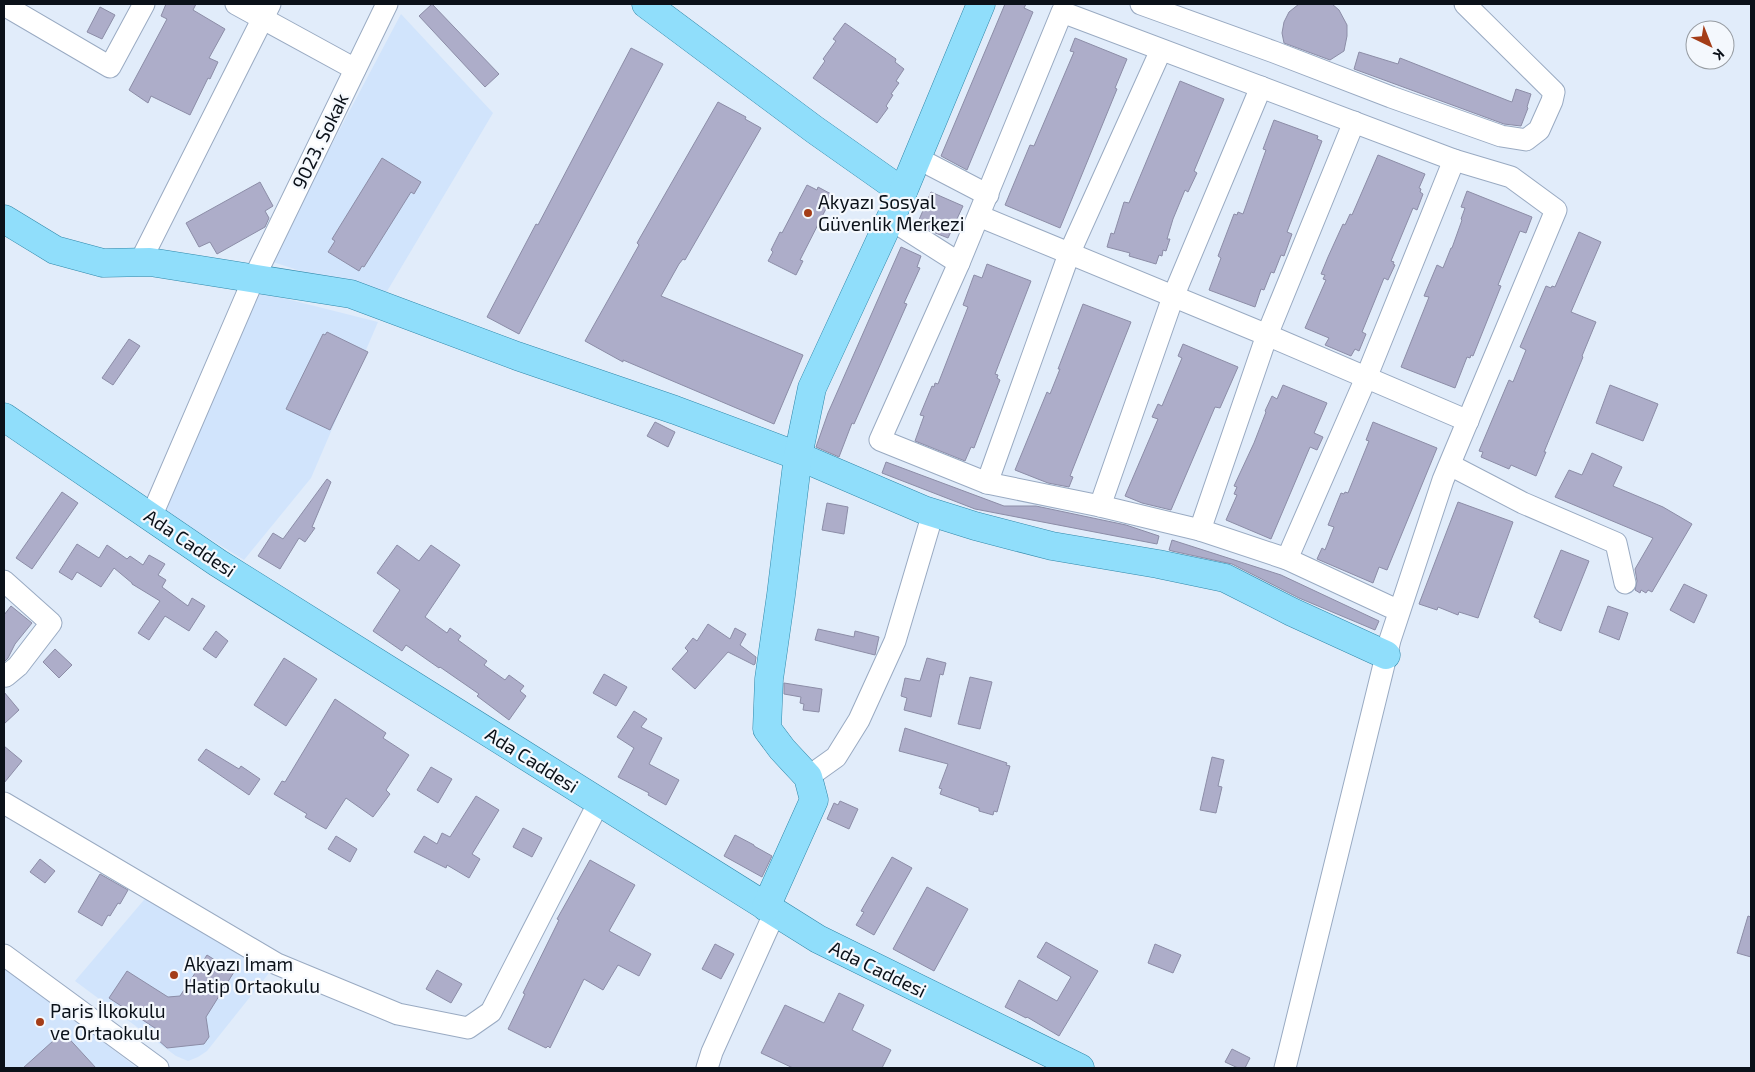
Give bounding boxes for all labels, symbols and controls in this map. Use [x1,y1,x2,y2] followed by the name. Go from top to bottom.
[1685,20,1735,70] north arrow
[1710,46,1728,64] text: K
[287,89,353,192] street label: 9023. Sokak
[818,190,965,235] place label: Akyazı Sosyal Güvenlik Merkezi
[802,207,814,219] marker: Akyazı Sosyal Güvenlik Merkezi
[140,504,240,581] street label: Ada Caddesi
[482,722,583,797] street label: Ada Caddesi
[826,935,930,1002] street label: Ada Caddesi
[184,952,320,997] place label: Akyazı İmam Hatip Ortaokulu
[168,969,180,981] marker: Akyazı İmam Hatip Ortaokulu
[50,999,166,1044] place label: Paris İlkokulu ve Ortaokulu
[34,1016,46,1028] marker: Paris İlkokulu ve Ortaokulu

